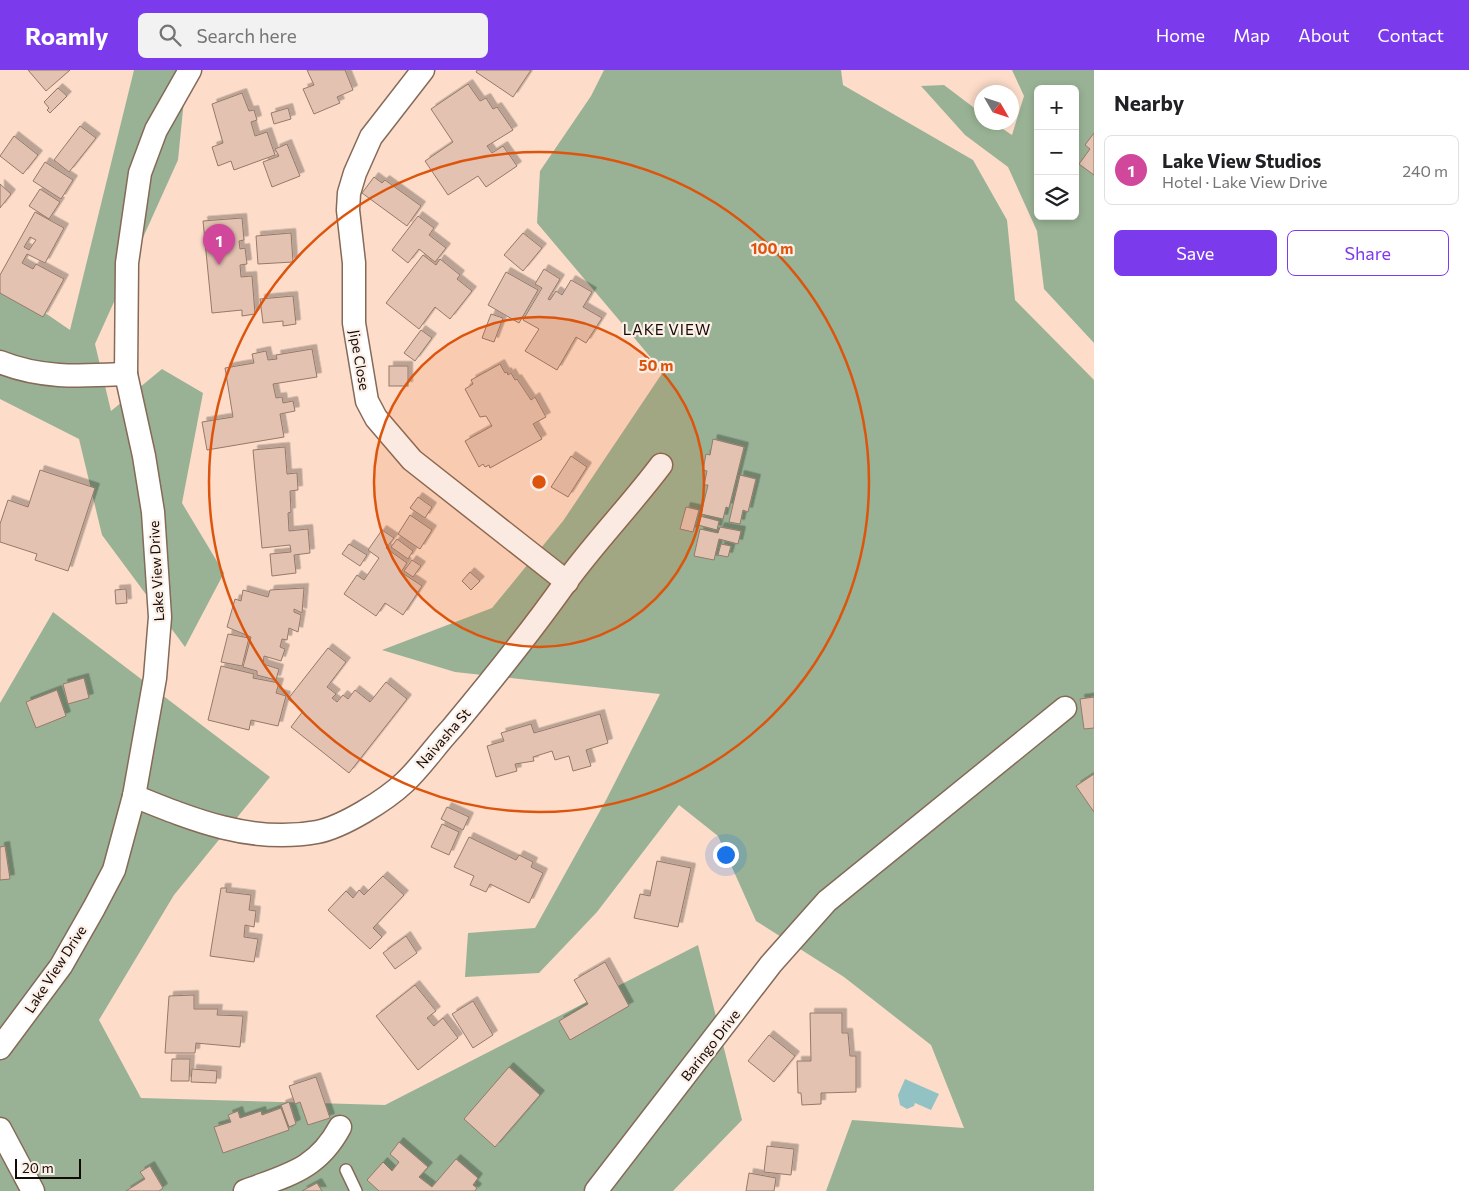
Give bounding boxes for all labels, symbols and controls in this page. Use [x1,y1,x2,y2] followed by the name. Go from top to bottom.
[138,13,488,58] search box
[25,21,108,50] text: Roamly
[156,21,184,49] icon: search
[196,24,297,47] text: Search here
[1156,24,1205,46] text: Home
[1233,24,1270,46] text: Map
[1298,24,1350,46] text: About
[1378,24,1444,46] text: Contact
[974,85,1019,130] north arrow
[1034,85,1079,220] map controls
[1034,85,1079,130] button: +
[1114,90,1184,115] text: Nearby
[1034,130,1079,175] button: −
[1162,149,1321,172] text: Lake View Studios
[1127,161,1135,180] text: 1
[1402,161,1448,180] text: 240 m
[1162,172,1327,191] text: Hotel · Lake View Drive
[1034,175,1079,220] button: layers
[203,224,235,265] pin: 1
[1114,230,1277,276] button: Save
[1287,230,1449,276] button: Share
[751,239,793,257] text: 100 m
[623,320,711,338] district label: LAKE VIEW
[346,328,374,392] street label: Jipe Close
[639,356,673,374] text: 50 m
[530,473,548,491] centre of rings
[145,520,167,622] street label: Lake View Drive
[412,704,474,772] street label: Naivasha St
[713,842,739,868] your location
[20,922,90,1016] street label: Lake View Drive
[677,1006,743,1084] street label: Baringo Drive
[15,1156,81,1179] scale bar
[22,1159,54,1176] text: 20 m

